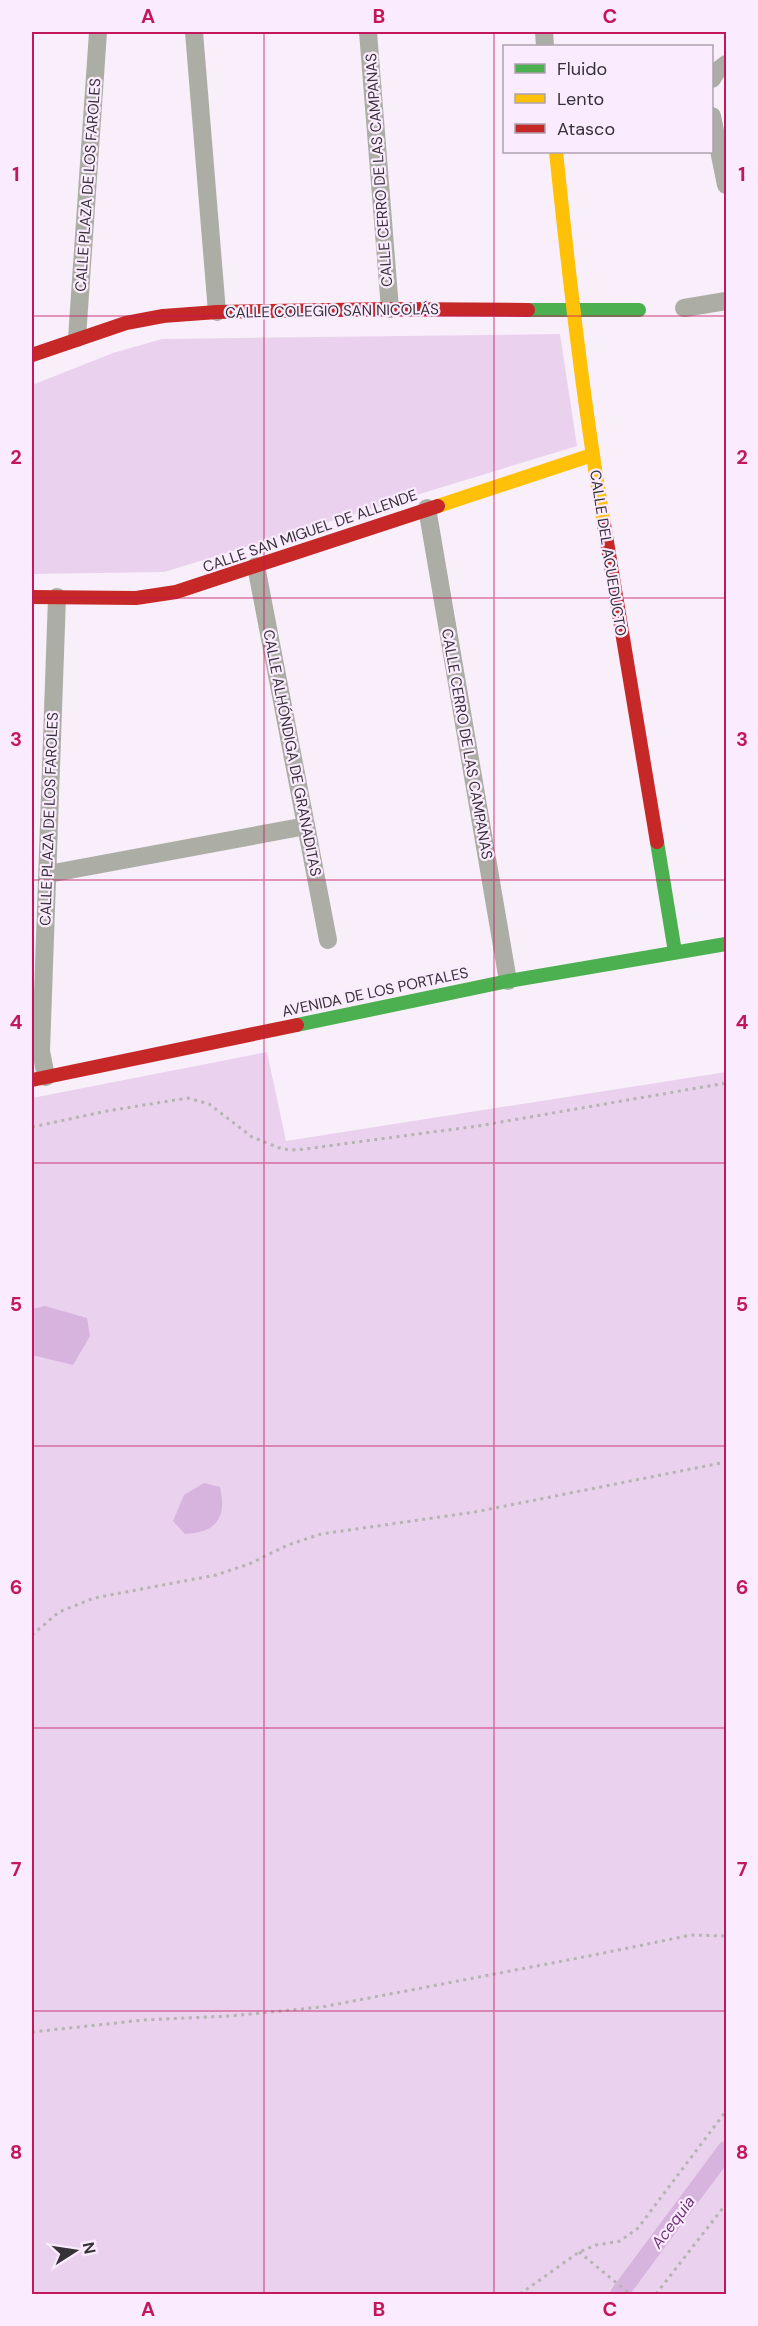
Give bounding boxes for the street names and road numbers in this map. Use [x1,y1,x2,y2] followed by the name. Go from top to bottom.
[361,52,397,287] street label: CALLE CERRO DE LAS CAMPANAS
[71,77,105,292] street label: CALLE PLAZA DE LOS FAROLES
[225,299,439,323] street label: CALLE COLEGIO SAN NICOLÁS
[585,468,631,638] street label: CALLE DEL ACUEDUCTO
[200,485,420,577] street label: CALLE SAN MIGUEL DE ALLENDE
[437,627,497,861] street label: CALLE CERRO DE LAS CAMPANAS
[258,628,326,878] street label: CALLE ALHÓNDIGA DE GRANADITAS
[35,711,63,926] street label: CALLE PLAZA DE LOS FAROLES
[280,962,470,1022] street label: AVENIDA DE LOS PORTALES

